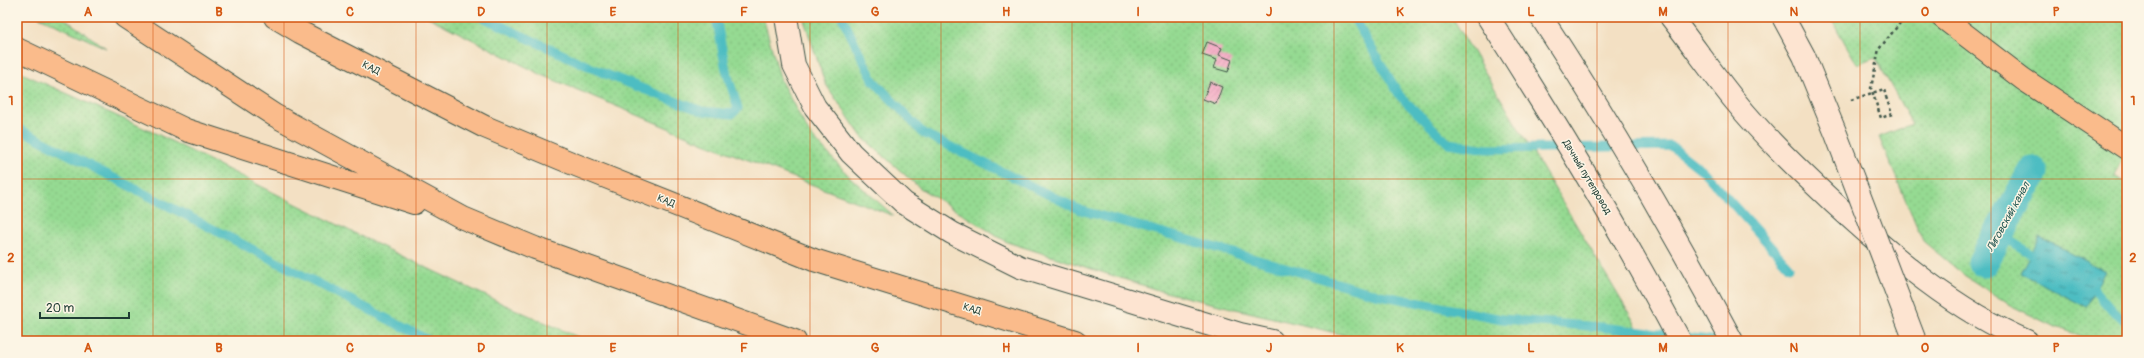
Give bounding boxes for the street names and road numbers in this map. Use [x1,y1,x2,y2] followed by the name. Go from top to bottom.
[360,59,383,78] street label: КАД
[1559,137,1614,216] street label: Дачный путепровод
[655,192,678,210] street label: КАД
[962,301,983,318] street label: КАД

